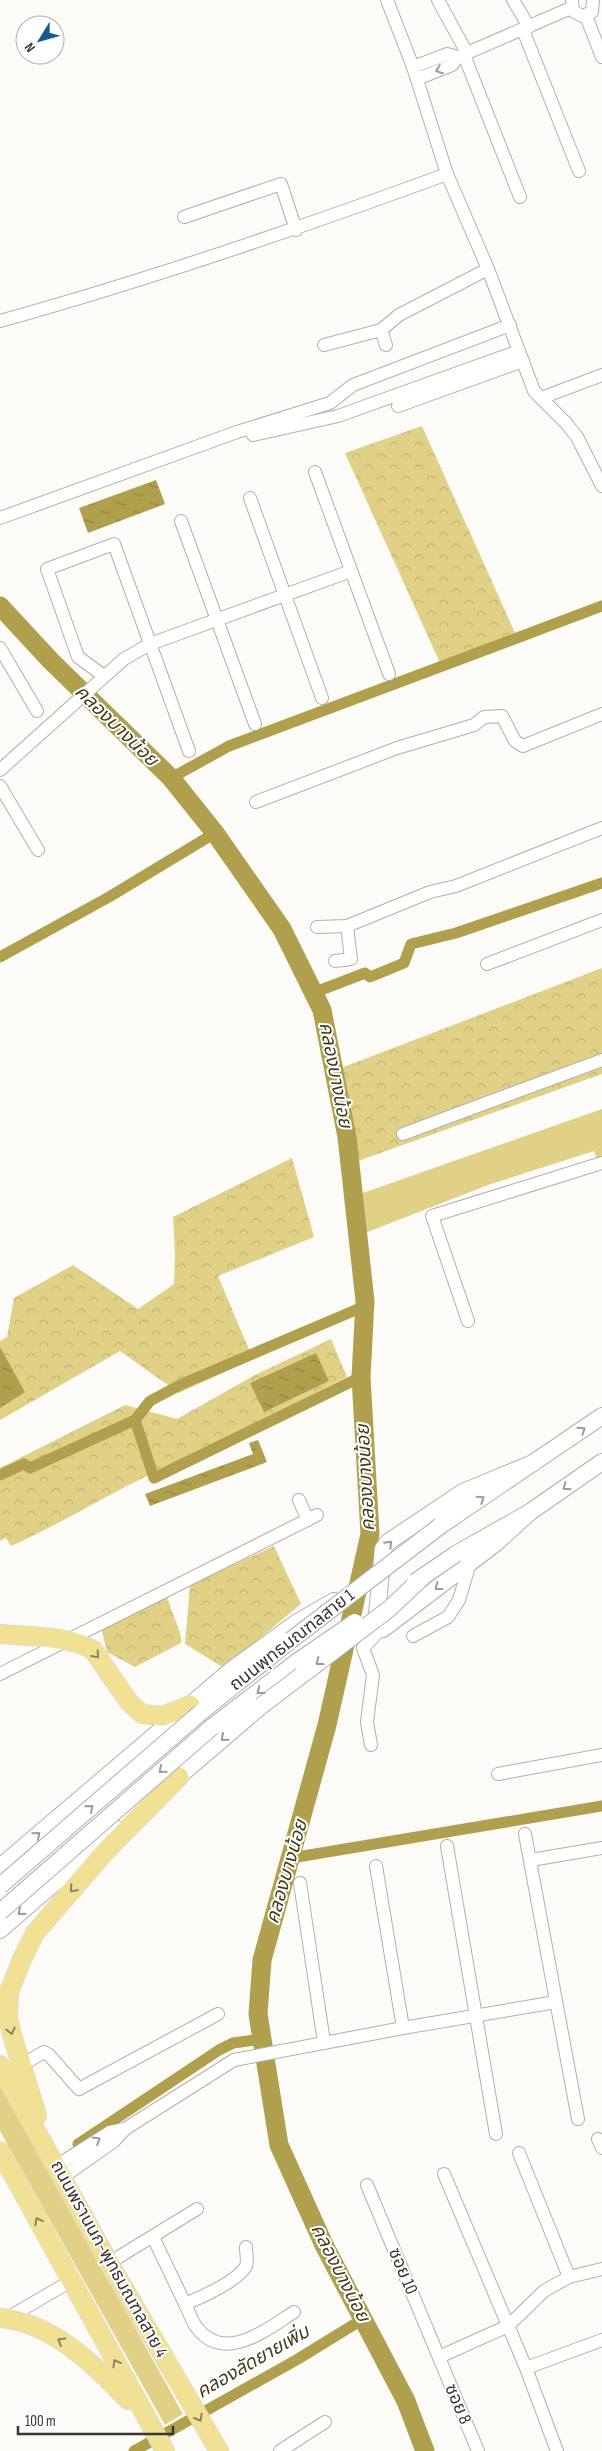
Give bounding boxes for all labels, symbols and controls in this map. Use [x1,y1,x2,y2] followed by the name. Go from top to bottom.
[15,15,65,65] north arrow
[21,39,39,56] text: N
[435,64,444,74] one-way arrow
[70,681,164,773] water label: คลองบางน้อย
[314,1020,357,1131] water label: คลองบางน้อย
[352,1422,380,1532] water label: คลองบางน้อย
[576,1427,586,1436] one-way arrow
[562,1481,572,1490] one-way arrow
[475,1496,484,1505] one-way arrow
[383,1541,392,1550] one-way arrow
[434,1581,444,1590] one-way arrow
[225,1584,359,1695] street label: ถนนพุทธมณฑลสาย 1
[91,1649,100,1658] one-way arrow
[315,1656,325,1665] one-way arrow
[256,1685,265,1694] one-way arrow
[221,1732,230,1741] one-way arrow
[159,1765,168,1774] one-way arrow
[84,1805,93,1814] one-way arrow
[261,1816,313,1927] water label: คลองบางน้อย
[32,1832,41,1841] one-way arrow
[70,1883,79,1892] one-way arrow
[17,1906,26,1915] one-way arrow
[5,2027,16,2036] one-way arrow
[92,2136,101,2146] one-way arrow
[46,2157,172,2362] street label: ถนนพรานนก-พุทธมณฑลสาย 4
[34,2217,44,2226] one-way arrow
[305,2220,375,2327] water label: คลองบางน้อย
[384,2245,422,2297] street label: ซอย 10
[191,2318,315,2404] water label: คลองลัดยายเพิ่ม
[57,2338,66,2348] one-way arrow
[112,2360,122,2369] one-way arrow
[440,2381,476,2427] street label: ซอย 8
[18,2404,172,2436] scale bar
[25,2412,56,2431] text: 100 m
[193,2413,203,2422] one-way arrow

